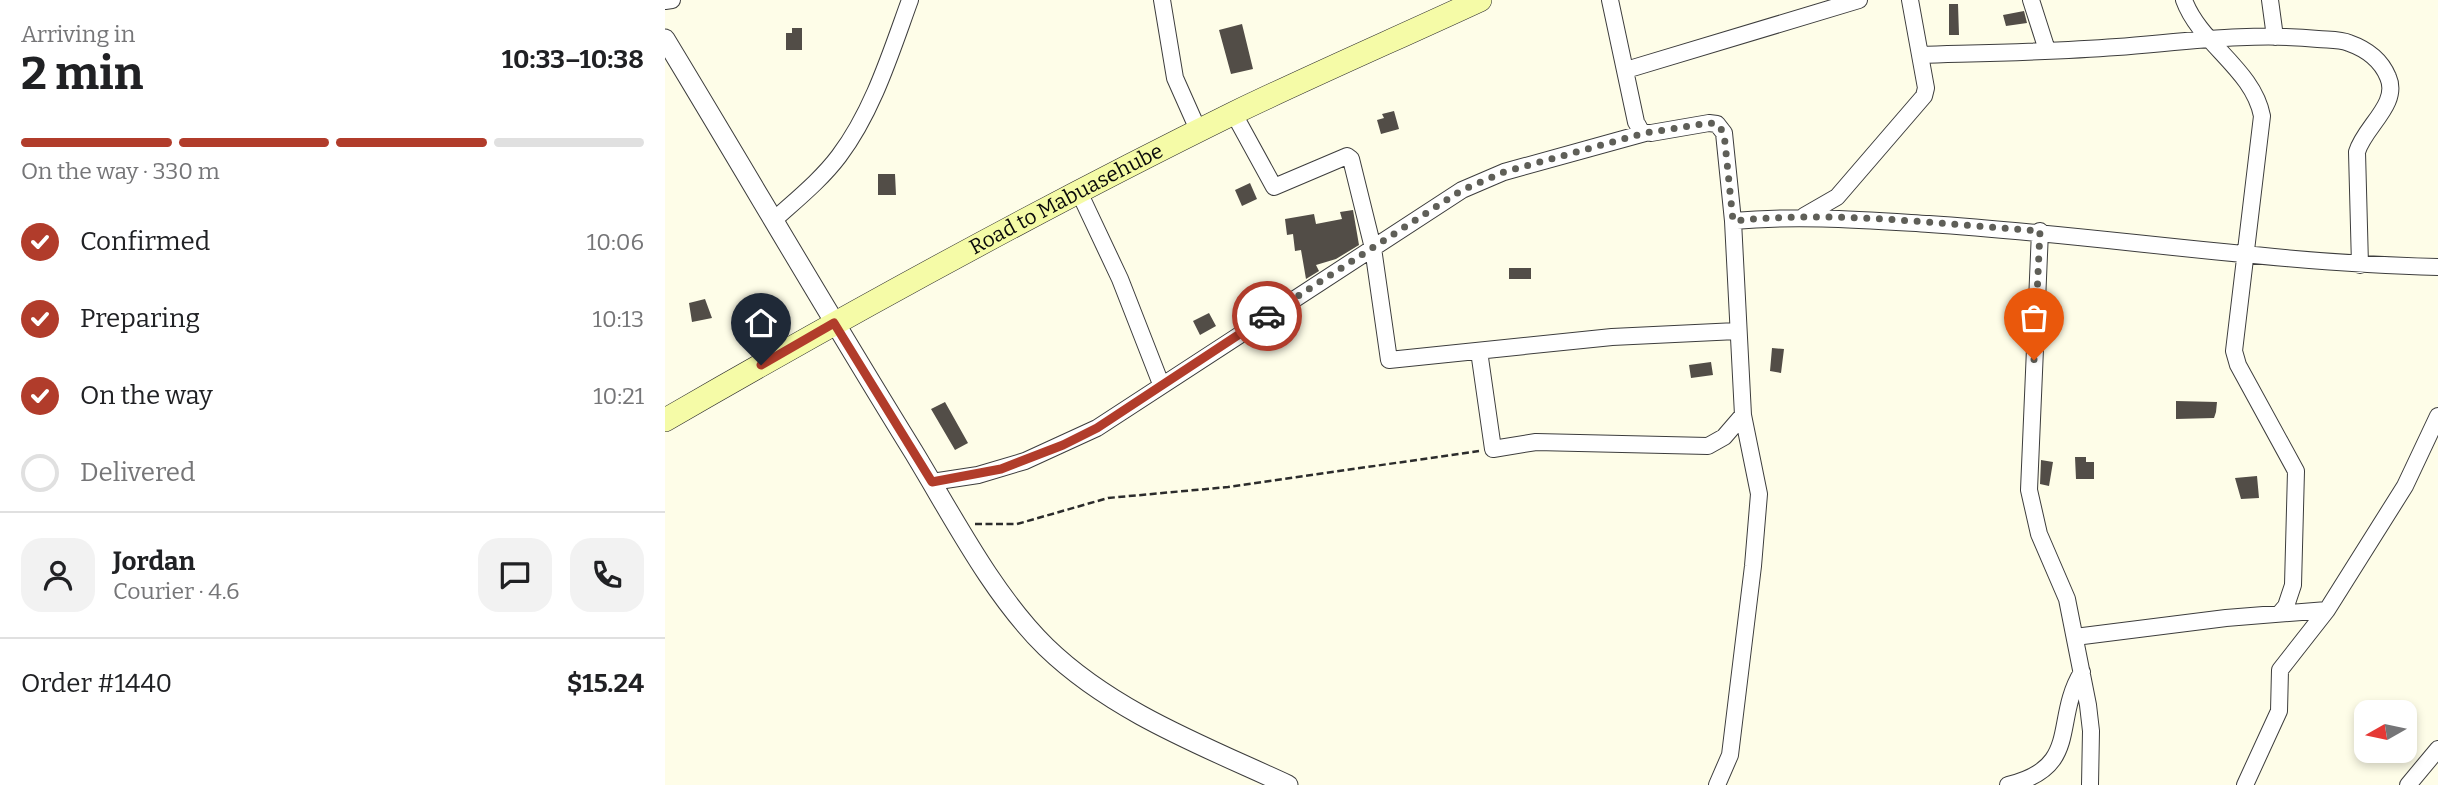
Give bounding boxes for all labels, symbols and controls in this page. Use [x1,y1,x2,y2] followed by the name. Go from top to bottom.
[21,20,135,48] text: Arriving in
[502,44,644,75] text: 10:33–10:38
[21,46,143,101] text: 2 min
[965,138,1167,260] street label: Road to Mabuasehube
[21,157,220,185] text: On the way · 330 m
[21,223,59,261] icon: check
[80,226,210,257] text: Confirmed
[587,228,644,256] text: 10:06
[1232,281,1302,351] courier
[2004,288,2064,360] pin
[731,293,791,365] pin
[1248,297,1286,335] icon: car
[2015,299,2053,337] icon: bag
[21,300,59,338] icon: check
[80,303,200,334] text: Preparing
[742,304,780,342] icon: home
[593,305,644,333] text: 10:13
[21,377,59,415] icon: check
[80,380,213,411] text: On the way
[593,382,644,410] text: 10:21
[80,457,195,488] text: Delivered
[21,538,95,612] button: person
[478,538,552,612] button: chat
[570,538,644,612] button: phone
[113,546,195,577] text: Jordan
[113,577,240,605] text: Courier · 4.6
[21,668,172,699] text: Order #1440
[567,668,644,699] text: $15.24
[2354,700,2417,763] north arrow
[2354,700,2417,763] map controls

